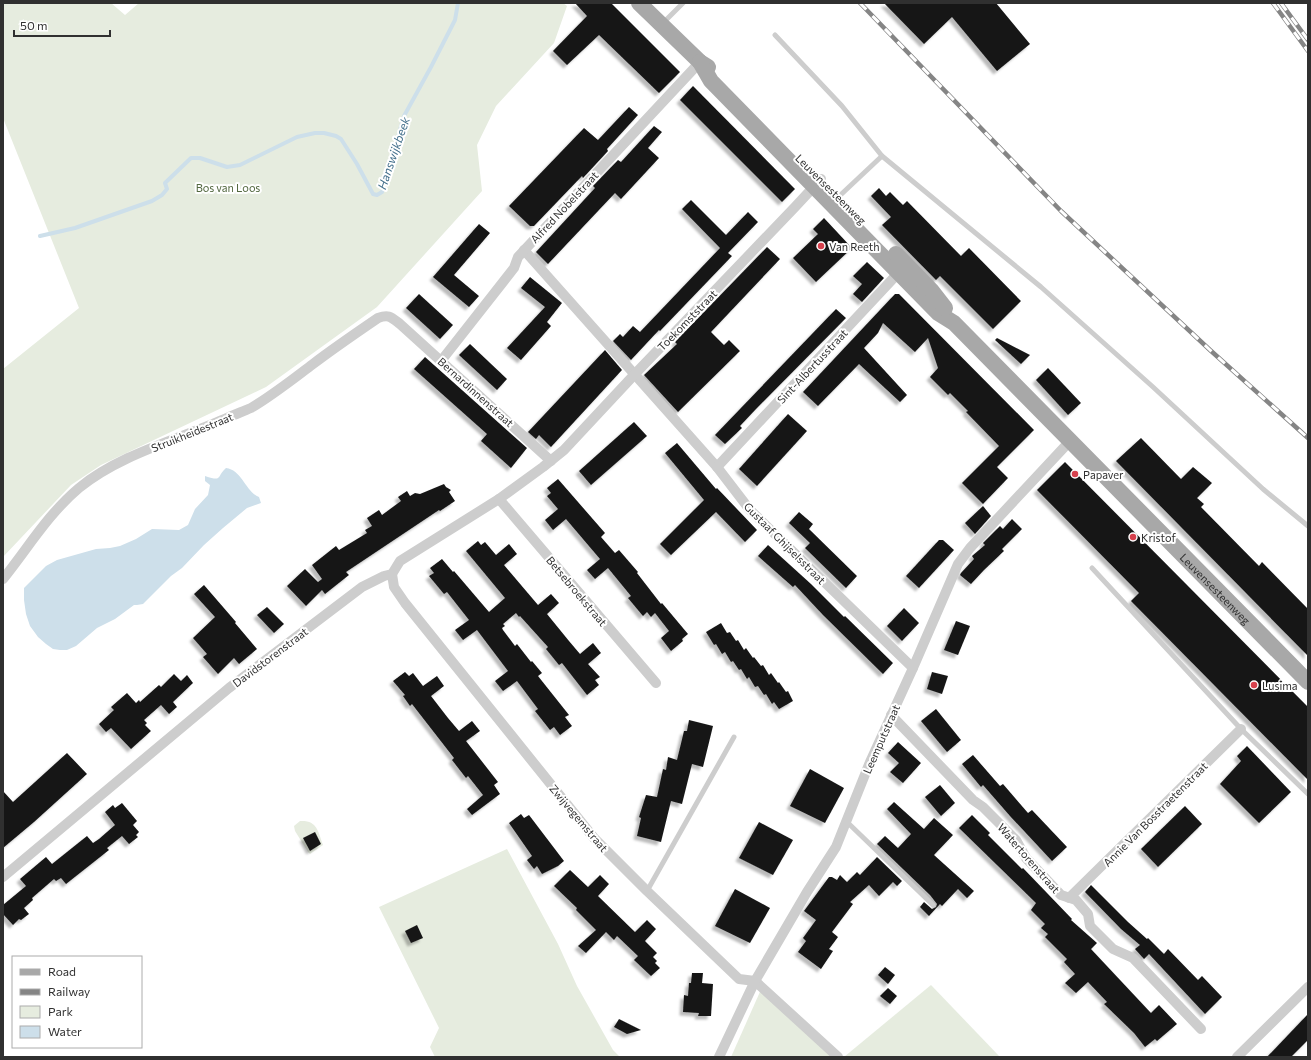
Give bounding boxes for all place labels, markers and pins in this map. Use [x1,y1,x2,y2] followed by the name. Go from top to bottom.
[829,240,879,253] place label: Van Reeth
[816,241,826,251] marker: Van Reeth
[1083,468,1124,481] place label: Papaver
[1070,469,1080,479] marker: Papaver
[1141,531,1177,544] place label: Kristof
[1128,532,1138,542] marker: Kristof
[1262,679,1298,692] place label: Lusima
[1249,680,1259,690] marker: Lusima

